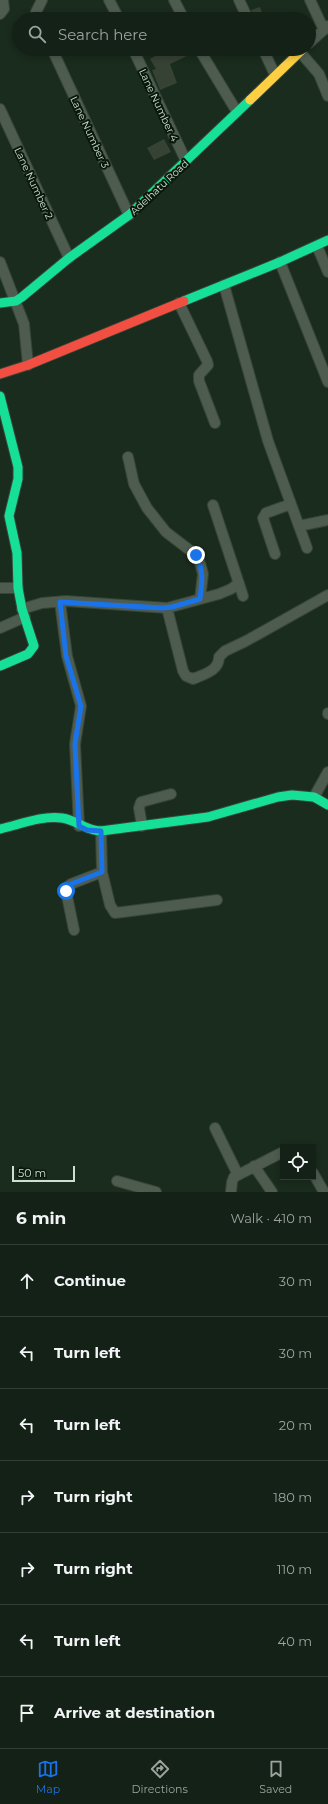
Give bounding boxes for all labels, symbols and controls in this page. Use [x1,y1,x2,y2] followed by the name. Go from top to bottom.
[12,12,316,56] search box
[26,23,48,45] icon: search
[58,25,147,44] text: Search here
[136,67,181,144] street label: Lane Number 4
[67,94,112,171] street label: Lane Number 3
[11,145,56,221] street label: Lane Number 2
[128,157,191,218] street label: Adelhatu Road
[187,546,205,564] route end
[57,882,75,900] route start
[280,1144,316,1180] map controls
[280,1144,316,1180] button: locate
[12,1164,75,1183] scale bar
[18,1166,46,1180] text: 50 m
[16,1208,66,1228] text: 6 min
[230,1210,312,1226] text: Walk · 410 m
[16,1270,38,1292] icon: ahead
[54,1271,126,1290] text: Continue
[279,1273,312,1289] text: 30 m
[16,1342,38,1364] icon: left
[54,1343,121,1362] text: Turn left
[279,1345,312,1361] text: 30 m
[16,1414,38,1436] icon: left
[54,1415,121,1434] text: Turn left
[279,1417,312,1433] text: 20 m
[16,1486,38,1508] icon: right
[54,1487,133,1506] text: Turn right
[273,1489,312,1505] text: 180 m
[16,1558,38,1580] icon: right
[54,1559,133,1578] text: Turn right
[277,1561,312,1577] text: 110 m
[16,1630,38,1652] icon: left
[54,1631,121,1650] text: Turn left
[278,1633,312,1649] text: 40 m
[16,1702,38,1724] icon: arrive
[54,1703,215,1722] text: Arrive at destination
[36,1758,60,1796] tab: Map
[132,1758,188,1796] tab: Directions
[259,1758,292,1796] tab: Saved

